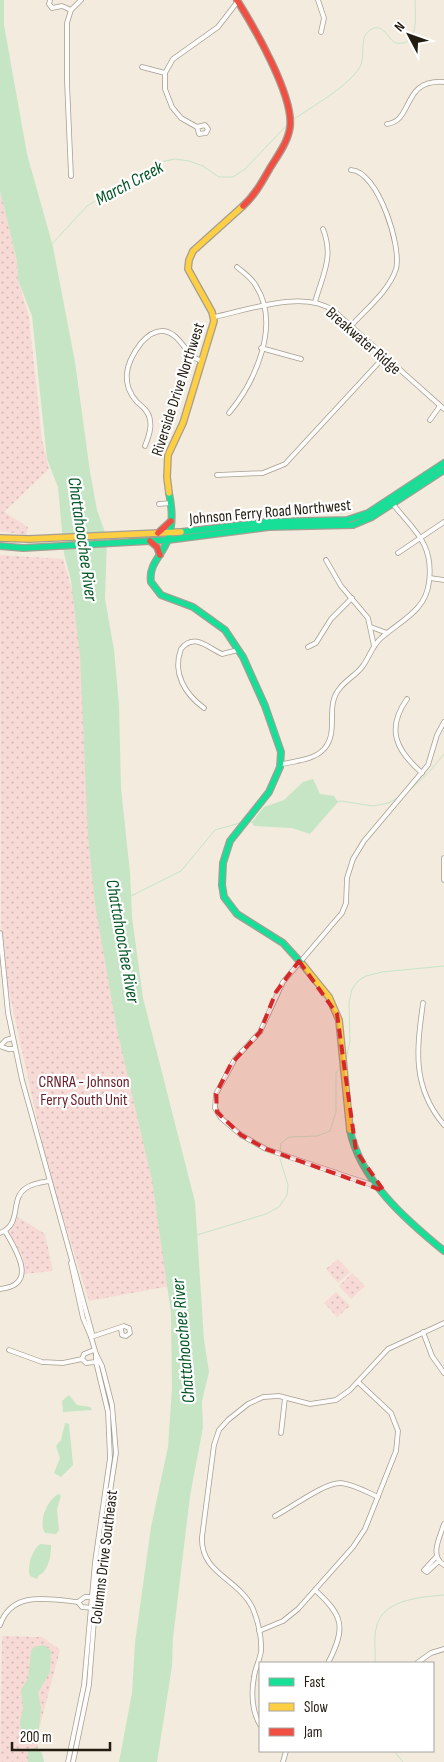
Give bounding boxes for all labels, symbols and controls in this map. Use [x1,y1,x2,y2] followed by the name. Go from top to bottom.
[384,10,434,60] north arrow
[391,18,408,35] text: N
[92,156,168,210] water label: March Creek
[322,303,404,379] street label: Breakwater Ridge
[148,320,209,459] street label: Riverside Drive Northwest
[63,476,102,603] water label: Chattahoochee River
[188,496,352,529] street label: Johnson Ferry Road Northwest
[101,878,144,1005] water label: Chattahoochee River
[38,1073,130,1110] park label: CRNRA - Johnson Ferry South Unit
[168,1277,199,1404] water label: Chattahoochee River
[87,1489,122,1625] street label: Columns Drive Southeast
[259,1662,434,1752] legend
[304,1673,326,1692] text: Fast
[304,1698,328,1717] text: Slow
[12,1720,110,1752] scale bar
[303,1723,322,1742] text: Jam
[20,1728,52,1747] text: 200 m

